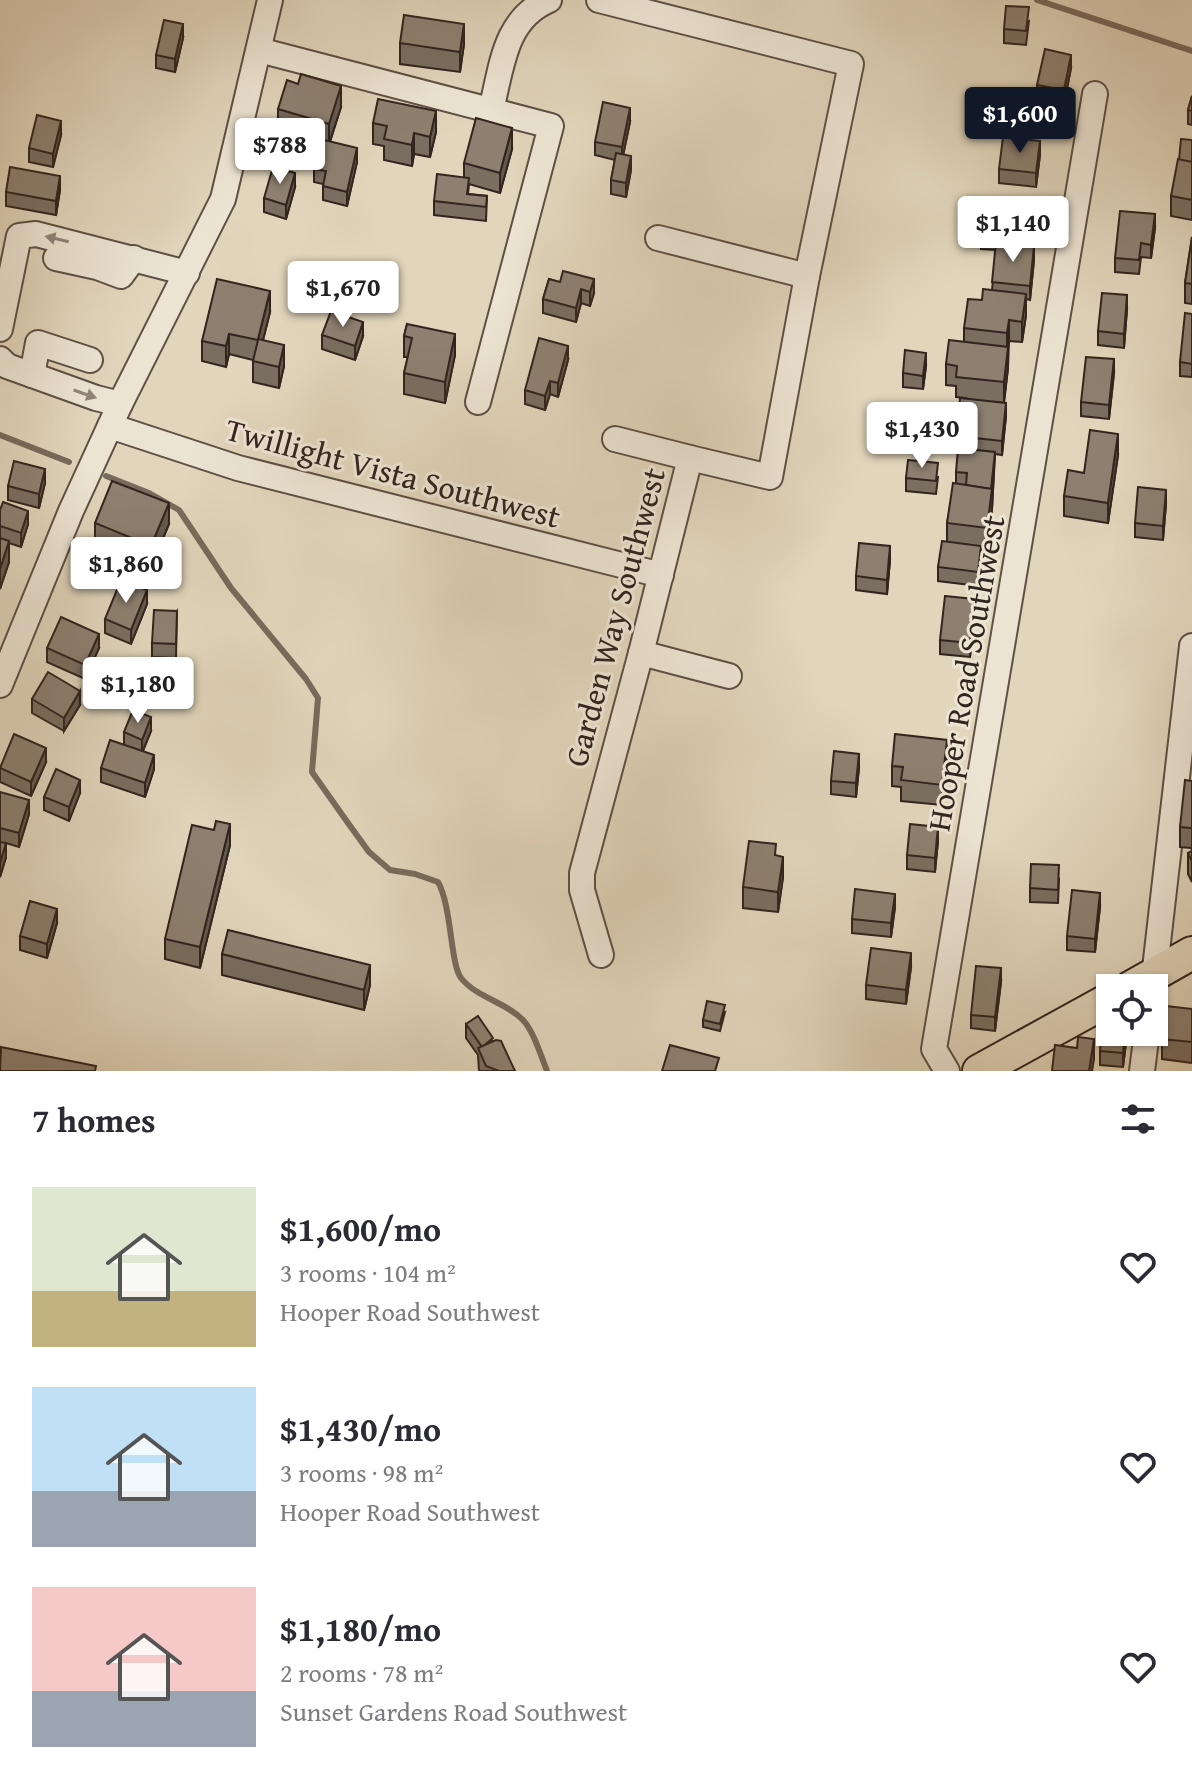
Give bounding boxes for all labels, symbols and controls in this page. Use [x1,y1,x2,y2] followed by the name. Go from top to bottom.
[955,87,1085,155] pin: $1,600
[983,93,1057,132] text: $1,600
[233,118,327,186] pin: $788
[253,124,307,163] text: $788
[948,196,1078,264] pin: $1,140
[976,202,1050,241] text: $1,140
[45,232,70,245] one-way arrow
[278,261,408,329] pin: $1,670
[306,267,380,306] text: $1,670
[73,388,97,401] one-way arrow
[857,402,987,470] pin: $1,430
[221,405,566,540] street label: Twillight Vista Southwest
[885,408,959,447] text: $1,430
[552,462,677,772] street label: Garden Way Southwest
[915,511,1016,835] street label: Hooper Road Southwest
[61,537,191,605] pin: $1,860
[89,543,163,582] text: $1,860
[73,657,203,725] pin: $1,180
[101,663,175,702] text: $1,180
[1096,974,1168,1046] map controls
[1096,974,1168,1046] button: locate
[32,1095,156,1144] text: 7 homes
[1116,1097,1160,1141] icon: filters
[280,1204,441,1253] text: $1,600/mo
[96,1219,192,1315] icon: home
[1116,1245,1160,1289] icon: heart
[280,1253,456,1292] text: 3 rooms · 104 m²
[280,1292,540,1331] text: Hooper Road Southwest
[280,1404,441,1453] text: $1,430/mo
[96,1419,192,1515] icon: home
[1116,1445,1160,1489] icon: heart
[280,1453,443,1492] text: 3 rooms · 98 m²
[280,1492,540,1531] text: Hooper Road Southwest
[280,1604,441,1653] text: $1,180/mo
[96,1619,192,1715] icon: home
[1116,1645,1160,1689] icon: heart
[280,1653,443,1692] text: 2 rooms · 78 m²
[280,1692,627,1731] text: Sunset Gardens Road Southwest

